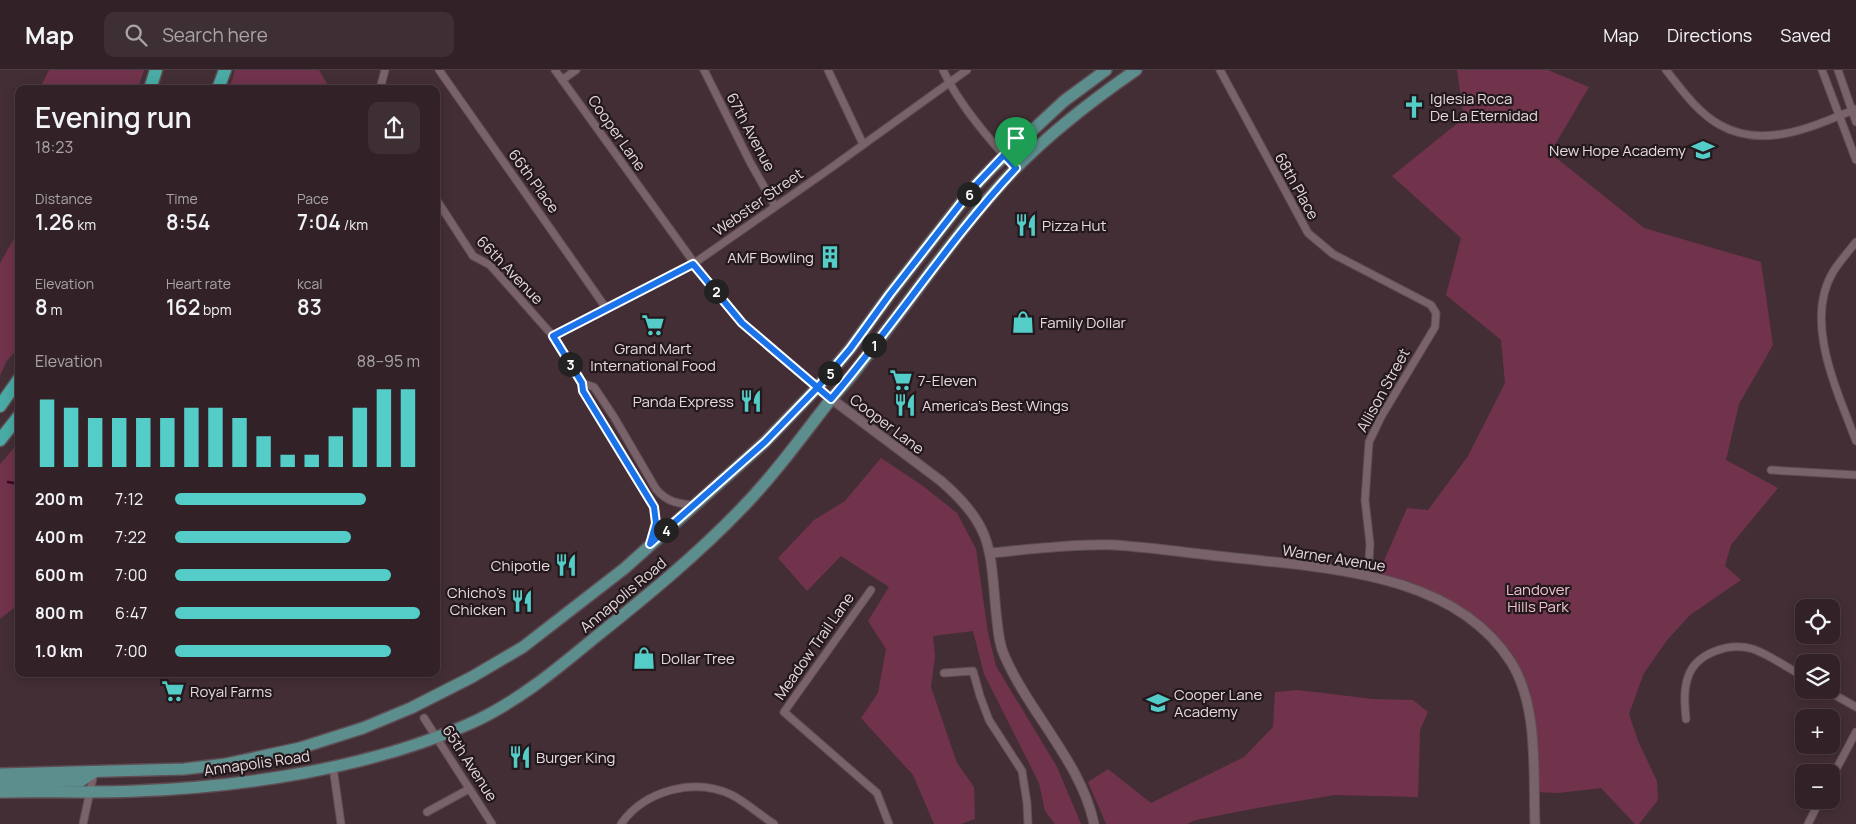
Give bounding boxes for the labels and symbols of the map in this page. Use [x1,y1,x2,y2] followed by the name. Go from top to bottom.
[1430,88,1538,126] place label: Iglesia Roca De La Eternidad
[722,89,781,175] street label: 67th Avenue
[583,91,651,175] street label: Cooper Lane
[1401,94,1427,120] church icon: Iglesia Roca De La Eternidad
[995,117,1037,168] pin
[1690,137,1716,163] school or university icon: New Hope Academy
[1549,140,1686,161] place label: New Hope Academy
[504,145,564,217] street label: 66th Place
[1270,149,1324,224] street label: 68th Place
[709,163,807,241] street label: Webster Street
[956,182,982,206] pin: 6
[1013,212,1039,238] restaurant icon: Pizza Hut
[1042,215,1107,236] place label: Pizza Hut
[472,231,548,309] street label: 66th Avenue
[817,244,843,270] building icon: AMF Bowling
[727,247,814,268] place label: AMF Bowling
[704,278,728,304] pin: 2
[1010,309,1036,335] shop icon: Family Dollar
[640,312,666,338] supermarket icon: Grand Mart International Food
[1040,312,1127,333] place label: Family Dollar
[862,332,886,358] pin: 1
[590,338,716,376] place label: Grand Mart International Food
[1351,344,1415,436] street label: Allison Street
[558,352,582,376] pin: 3
[818,360,842,386] pin: 5
[888,367,914,393] supermarket icon: 7-Eleven
[918,370,977,391] place label: 7-Eleven
[738,388,764,414] restaurant icon: Panda Express
[845,389,929,459] street label: Cooper Lane
[633,391,734,412] place label: Panda Express
[892,392,918,418] restaurant icon: America's Best Wings
[922,395,1069,416] place label: America's Best Wings
[654,518,678,542] pin: 4
[1281,539,1387,577] street label: Warner Avenue
[553,552,579,578] restaurant icon: Chipotle
[575,553,671,637] street label: Annapolis Road
[491,555,550,576] place label: Chipotle
[1506,579,1570,617] park label: Landover Hills Park
[447,582,506,620] place label: Chicho’s Chicken
[509,588,535,614] restaurant icon: Chicho’s Chicken
[769,588,859,704] street label: Meadow Trail Lane
[631,645,657,671] shop icon: Dollar Tree
[661,648,735,669] place label: Dollar Tree
[160,678,186,704] supermarket icon: Royal Farms
[190,681,272,702] place label: Royal Farms
[1174,684,1262,722] place label: Cooper Lane Academy
[1145,690,1171,716] school or university icon: Cooper Lane Academy
[437,721,503,805] street label: 65th Avenue
[507,744,533,770] restaurant icon: Burger King
[203,745,311,781] street label: Annapolis Road
[536,747,615,768] place label: Burger King

